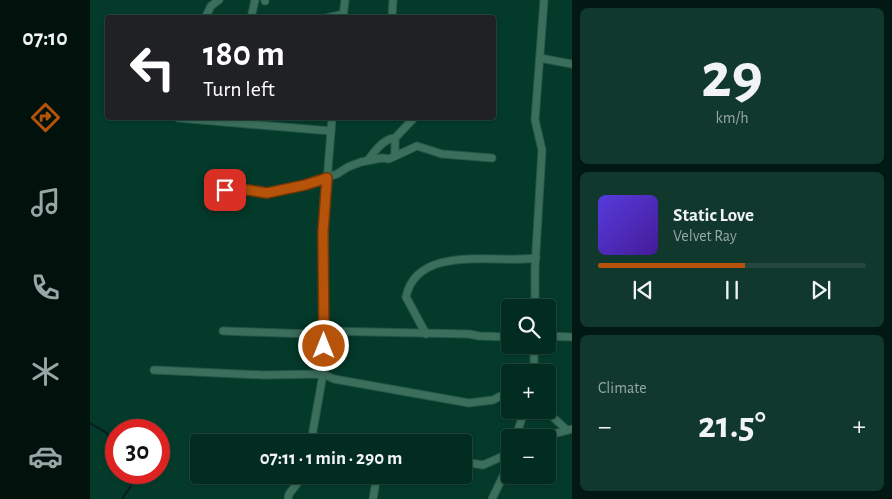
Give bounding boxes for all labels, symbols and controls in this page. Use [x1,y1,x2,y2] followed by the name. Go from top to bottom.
[22,27,68,49] text: 07:10
[120,35,185,100] icon: left
[203,37,285,72] text: 180 m
[701,44,763,109] text: 29
[203,78,275,100] text: Turn left
[28,100,63,135] icon: directions
[715,110,749,126] text: km/h
[204,169,246,211] pin
[211,176,239,204] icon: arrive
[28,185,63,220] icon: music
[673,206,754,225] text: Static Love
[673,228,737,244] text: Velvet Ray
[28,270,63,305] icon: phone
[629,276,657,304] icon: previous
[718,276,746,304] icon: pause
[807,276,835,304] icon: next
[501,299,556,484] map controls
[501,299,556,354] button: search
[297,319,349,371] position arrow
[28,354,63,389] icon: climate
[501,364,556,419] button: +
[598,380,647,396] text: Climate
[698,407,766,445] text: 21.5°
[598,413,611,441] text: −
[853,413,866,441] text: +
[105,419,170,484] speed limit sign: 30
[501,429,556,484] button: −
[28,439,63,474] icon: car
[260,449,402,468] text: 07:11 · 1 min · 290 m

